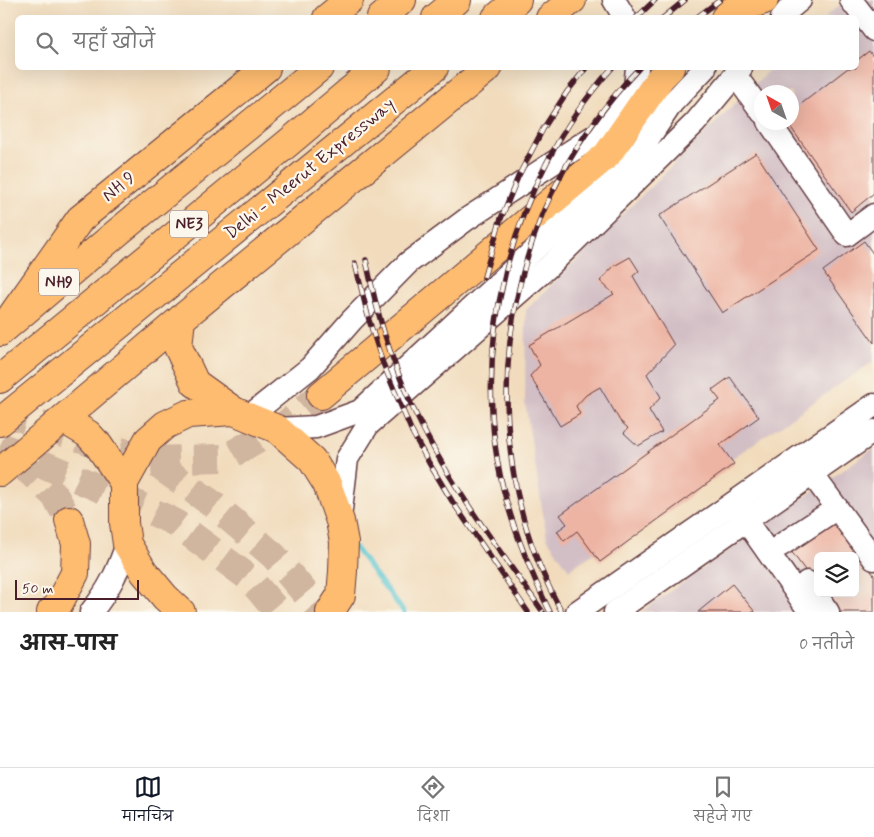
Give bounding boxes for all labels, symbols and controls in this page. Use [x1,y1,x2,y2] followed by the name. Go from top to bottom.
[15,15,859,70] search box
[33,29,61,57] icon: search
[73,30,155,55] text: यहाँ खोजें
[754,85,799,130] north arrow
[220,93,400,245] street label: Delhi - Meerut Expressway
[97,166,141,208] street label: NH 9
[170,210,208,238] road number: NE3
[39,268,79,296] road number: NH9
[814,552,859,597] map controls
[814,552,859,597] button: layers
[15,577,139,600] scale bar
[22,580,53,598] text: 50 m
[20,630,117,658] text: आस-पास
[799,634,854,655] text: 0 नतीजे
[122,773,173,832] tab: मानचित्र
[418,773,449,832] tab: दिशा
[694,773,752,832] tab: सहेजे गए

